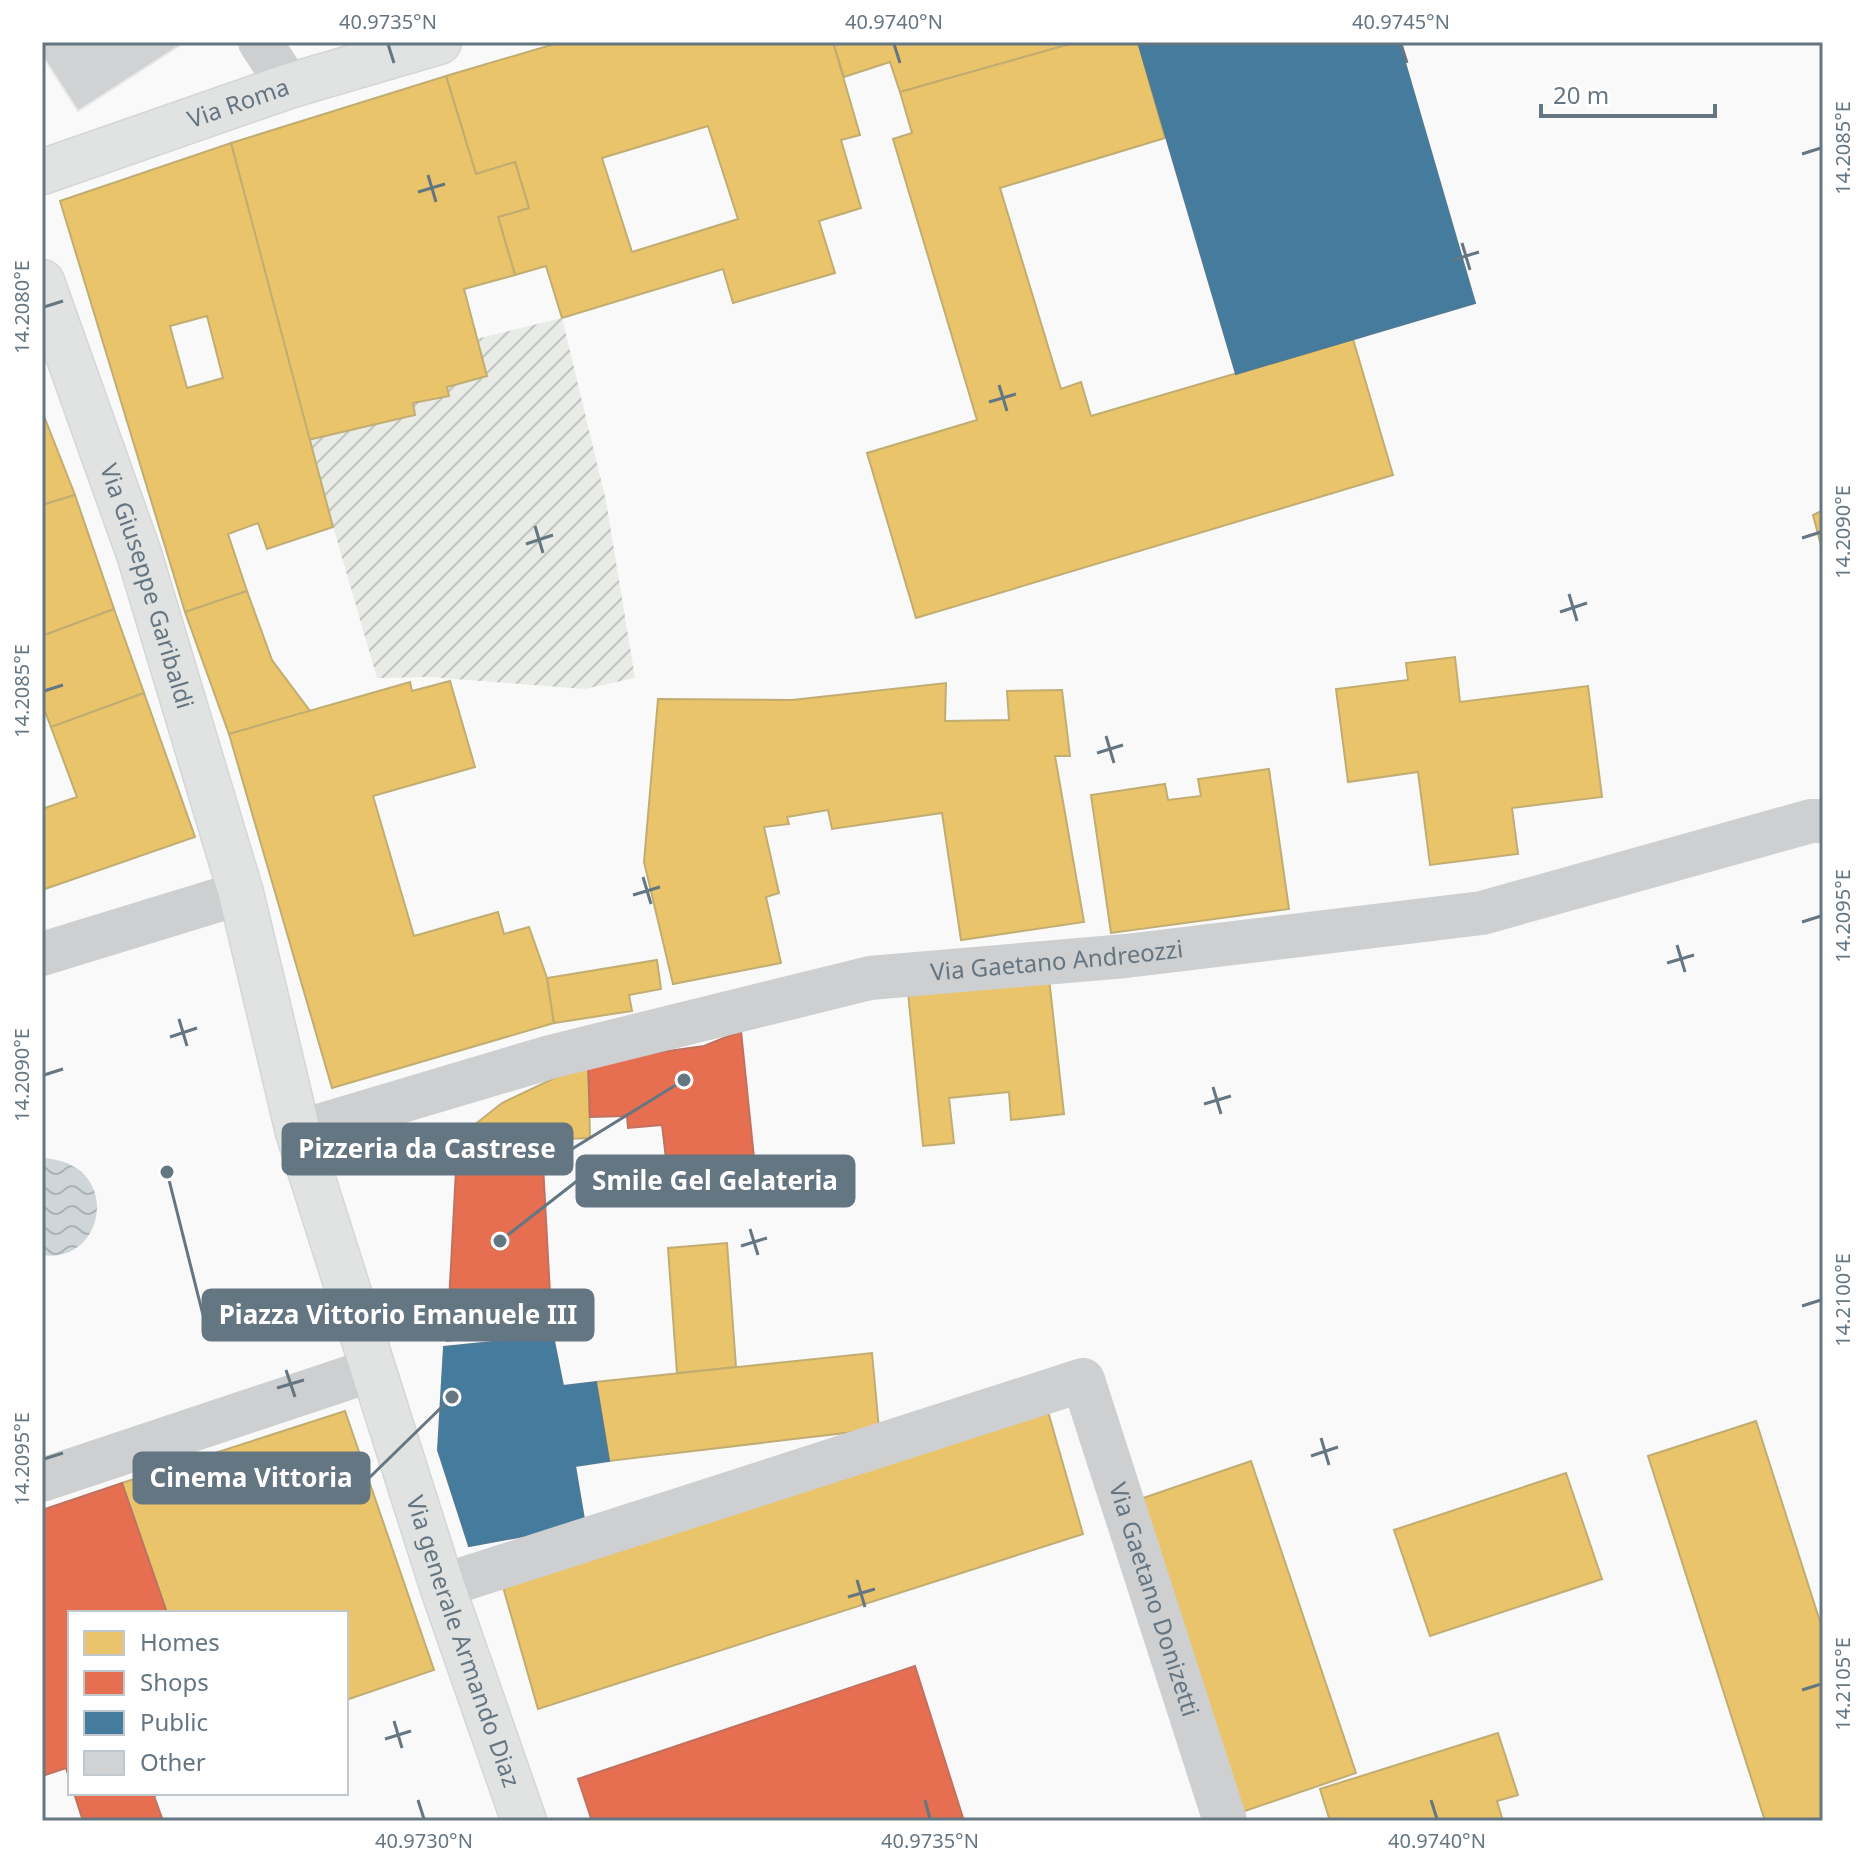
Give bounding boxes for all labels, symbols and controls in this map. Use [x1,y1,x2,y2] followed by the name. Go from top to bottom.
[339,8,437,35] text: 40.9735°N
[845,8,943,35] text: 40.9740°N
[1352,8,1450,35] text: 40.9745°N
[1541,68,1715,118] scale bar
[183,69,293,135] street label: Via Roma
[1553,78,1609,111] text: 20 m
[1829,101,1856,195] text: 14.2085°E
[8,260,35,354] text: 14.2080°E
[93,459,203,713] street label: Via Giuseppe Garibaldi
[1829,485,1856,579] text: 14.2090°E
[8,644,35,738] text: 14.2085°E
[1829,869,1856,963] text: 14.2095°E
[929,931,1185,988] street label: Via Gaetano Andreozzi
[8,1028,35,1122] text: 14.2090°E
[283,1124,572,1174] callout: Pizzeria da Castrese
[298,1130,556,1166] text: Pizzeria da Castrese
[577,1156,854,1206] callout: Smile Gel Gelateria
[592,1162,838,1198] text: Smile Gel Gelateria
[1829,1253,1856,1347] text: 14.2100°E
[203,1290,593,1340] callout: Piazza Vittorio Emanuele III
[219,1296,577,1332] text: Piazza Vittorio Emanuele III
[8,1412,35,1506] text: 14.2095°E
[134,1453,369,1503] callout: Cinema Vittoria
[149,1459,353,1495] text: Cinema Vittoria
[1102,1478,1208,1720] street label: Via Gaetano Donizetti
[399,1491,529,1791] street label: Via generale Armando Diaz
[68,1611,348,1795] legend
[140,1625,220,1658] text: Homes
[1829,1637,1856,1731] text: 14.2105°E
[140,1665,209,1698] text: Shops
[140,1705,208,1738] text: Public
[140,1745,206,1778] text: Other
[375,1827,473,1854] text: 40.9730°N
[881,1827,979,1854] text: 40.9735°N
[1388,1827,1486,1854] text: 40.9740°N

